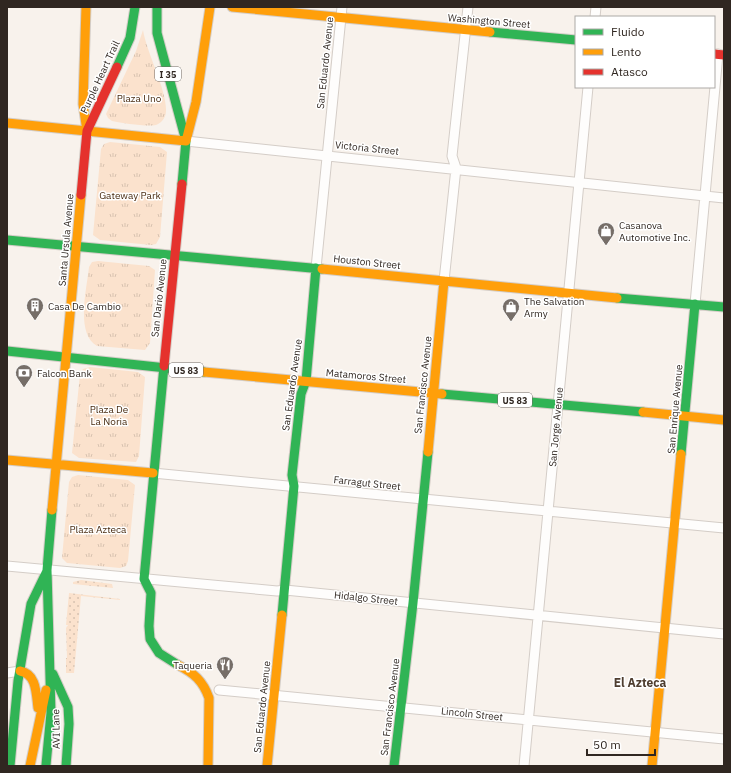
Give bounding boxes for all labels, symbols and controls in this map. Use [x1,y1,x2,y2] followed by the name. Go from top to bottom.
[447,11,531,31] street label: Washington Street
[314,16,336,110] street label: San Eduardo Avenue
[575,16,715,88] legend
[611,24,645,39] text: Fluido
[77,38,123,115] street label: Purple Heart Trail
[611,44,641,59] text: Lento
[611,64,648,79] text: Atasco
[155,67,181,81] road number: I 35
[117,92,162,105] park label: Plaza Uno
[334,138,400,158] street label: Victoria Street
[99,189,162,202] park label: Gateway Park
[55,193,77,287] street label: Santa Ursula Avenue
[619,219,691,244] place label: Casanova Automotive Inc.
[596,221,616,246] shop icon: Casanova Automotive Inc.
[333,252,402,272] street label: Houston Street
[148,258,170,338] street label: San Dario Avenue
[524,295,584,320] place label: The Salvation Army
[25,296,45,321] building icon: Casa De Cambio
[501,297,521,322] shop icon: The Salvation Army
[48,300,121,313] place label: Casa De Cambio
[411,335,435,434] street label: San Francisco Avenue
[279,338,305,432] street label: San Eduardo Avenue
[14,363,34,388] bank icon: Falcon Bank
[169,363,203,377] road number: US 83
[665,363,685,454] street label: San Enrique Avenue
[325,366,407,386] street label: Matamoros Street
[37,367,92,380] place label: Falcon Bank
[546,386,566,467] street label: San Jorge Avenue
[498,393,532,407] road number: US 83
[90,403,129,428] park label: Plaza De La Noria
[333,473,402,493] street label: Farragut Street
[70,523,127,536] park label: Plaza Azteca
[333,588,399,608] street label: Hidalgo Street
[215,655,235,680] restaurant icon: Taqueria
[378,657,402,756] street label: San Francisco Avenue
[173,659,213,672] place label: Taqueria
[251,660,273,754] street label: San Eduardo Avenue
[614,675,666,690] district label: El Azteca
[441,704,504,724] street label: Lincoln Street
[49,708,63,749] street label: AVI Lane
[587,731,655,757] scale bar
[593,737,621,752] text: 50 m

